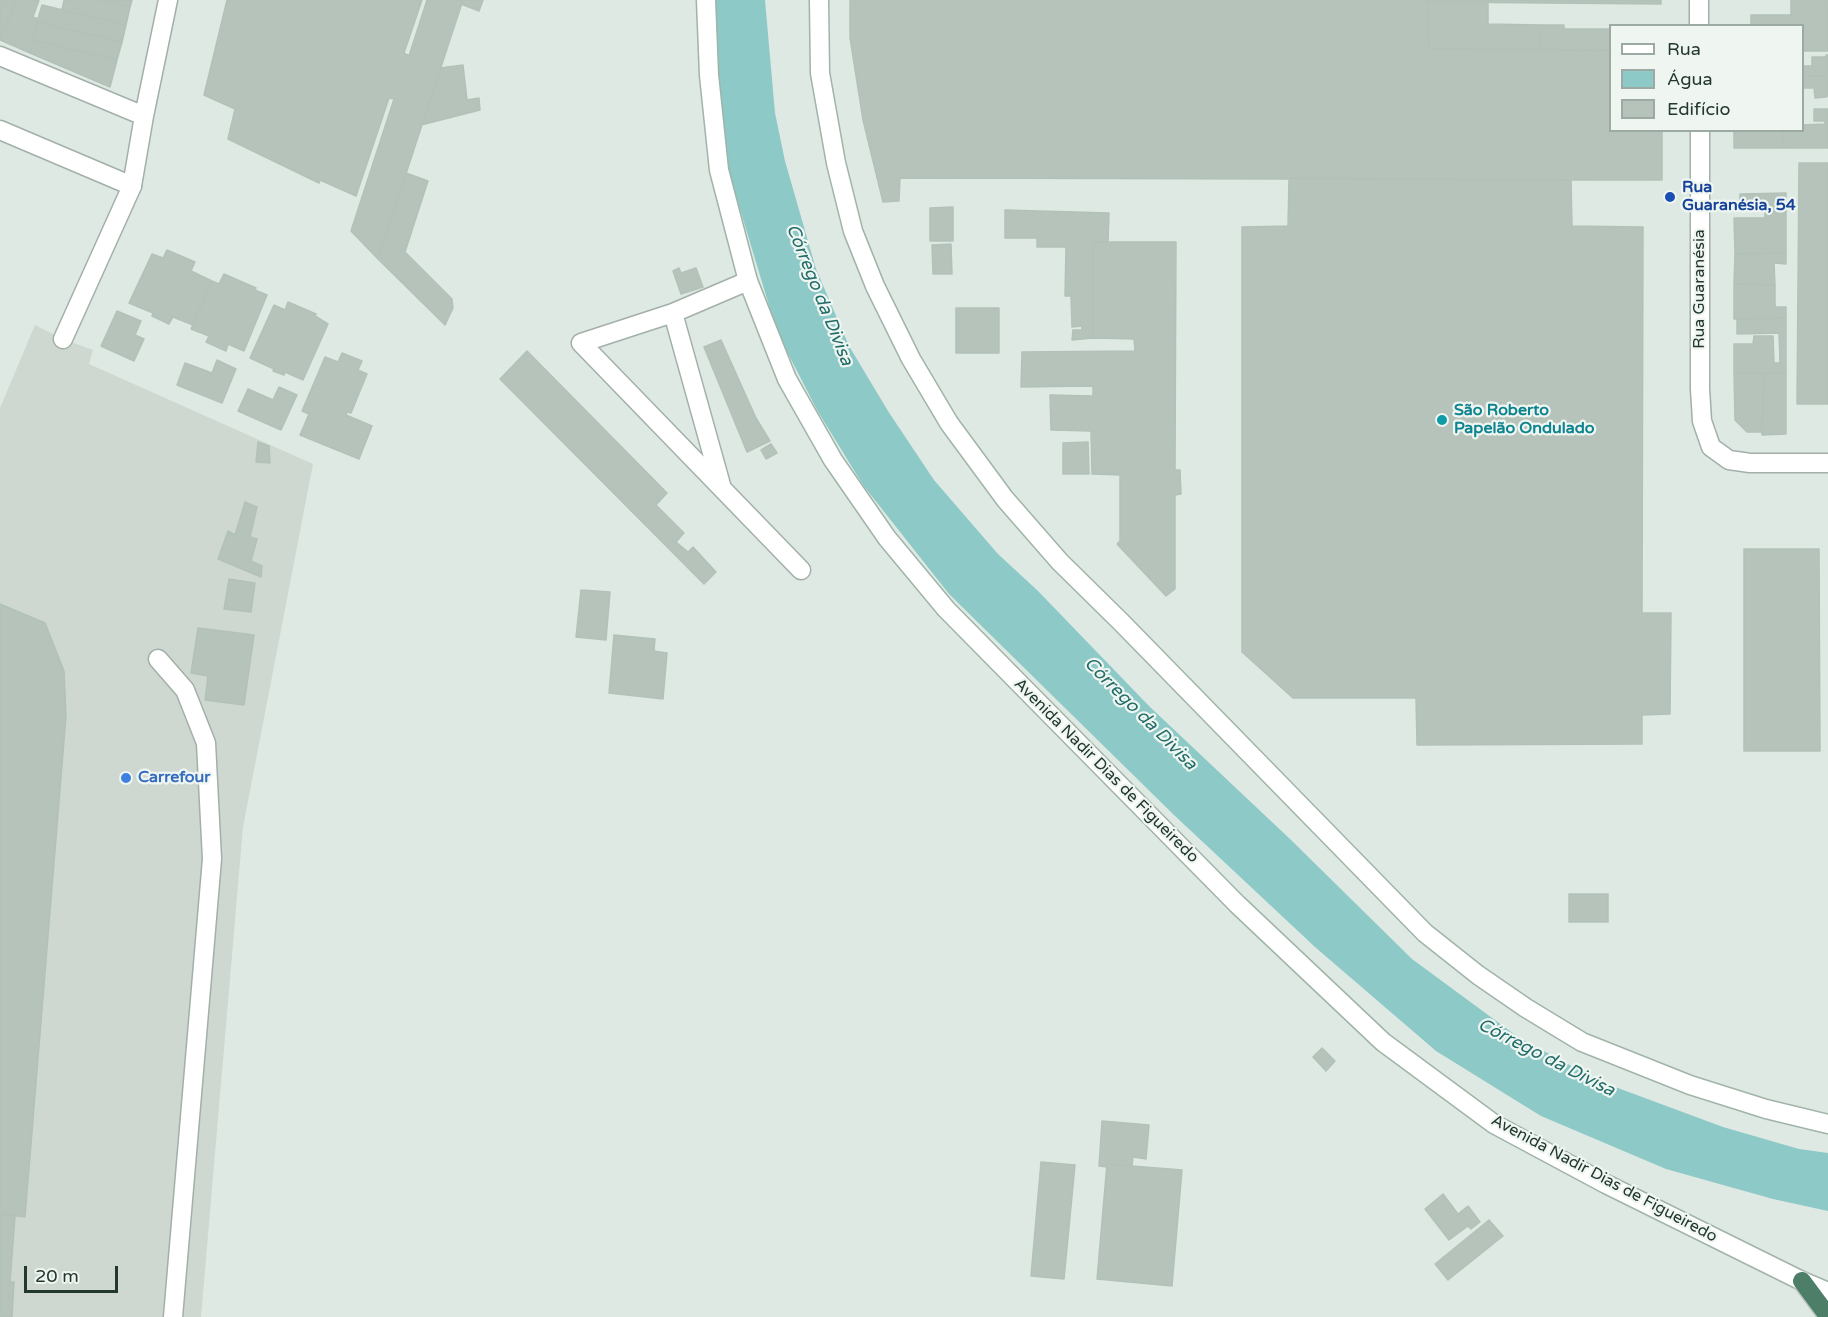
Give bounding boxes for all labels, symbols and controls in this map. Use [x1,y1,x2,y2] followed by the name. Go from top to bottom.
[1609,24,1804,132] legend
[1667,38,1701,60] text: Rua
[1667,68,1713,90] text: Água
[1667,98,1730,120] text: Edifício
[1682,178,1796,216] place label: Rua Guaranésia, 54
[1663,190,1677,204] marker: Rua Guaranésia, 54
[781,221,857,369] water label: Córrego da Divisa
[1690,229,1710,349] street label: Rua Guaranésia
[1454,401,1595,439] place label: São Roberto Papelão Ondulado
[1435,413,1449,427] marker: São Roberto Papelão Ondulado
[1079,653,1201,775] water label: Córrego da Divisa
[1010,675,1202,867] street label: Avenida Nadir Dias de Figueiredo
[138,768,210,788] place label: Carrefour
[119,771,133,785] marker: Carrefour
[1474,1014,1618,1102] water label: Córrego da Divisa
[1488,1111,1720,1247] street label: Avenida Nadir Dias de Figueiredo
[27,1254,122,1292] scale bar
[35,1265,79,1287] text: 20 m

